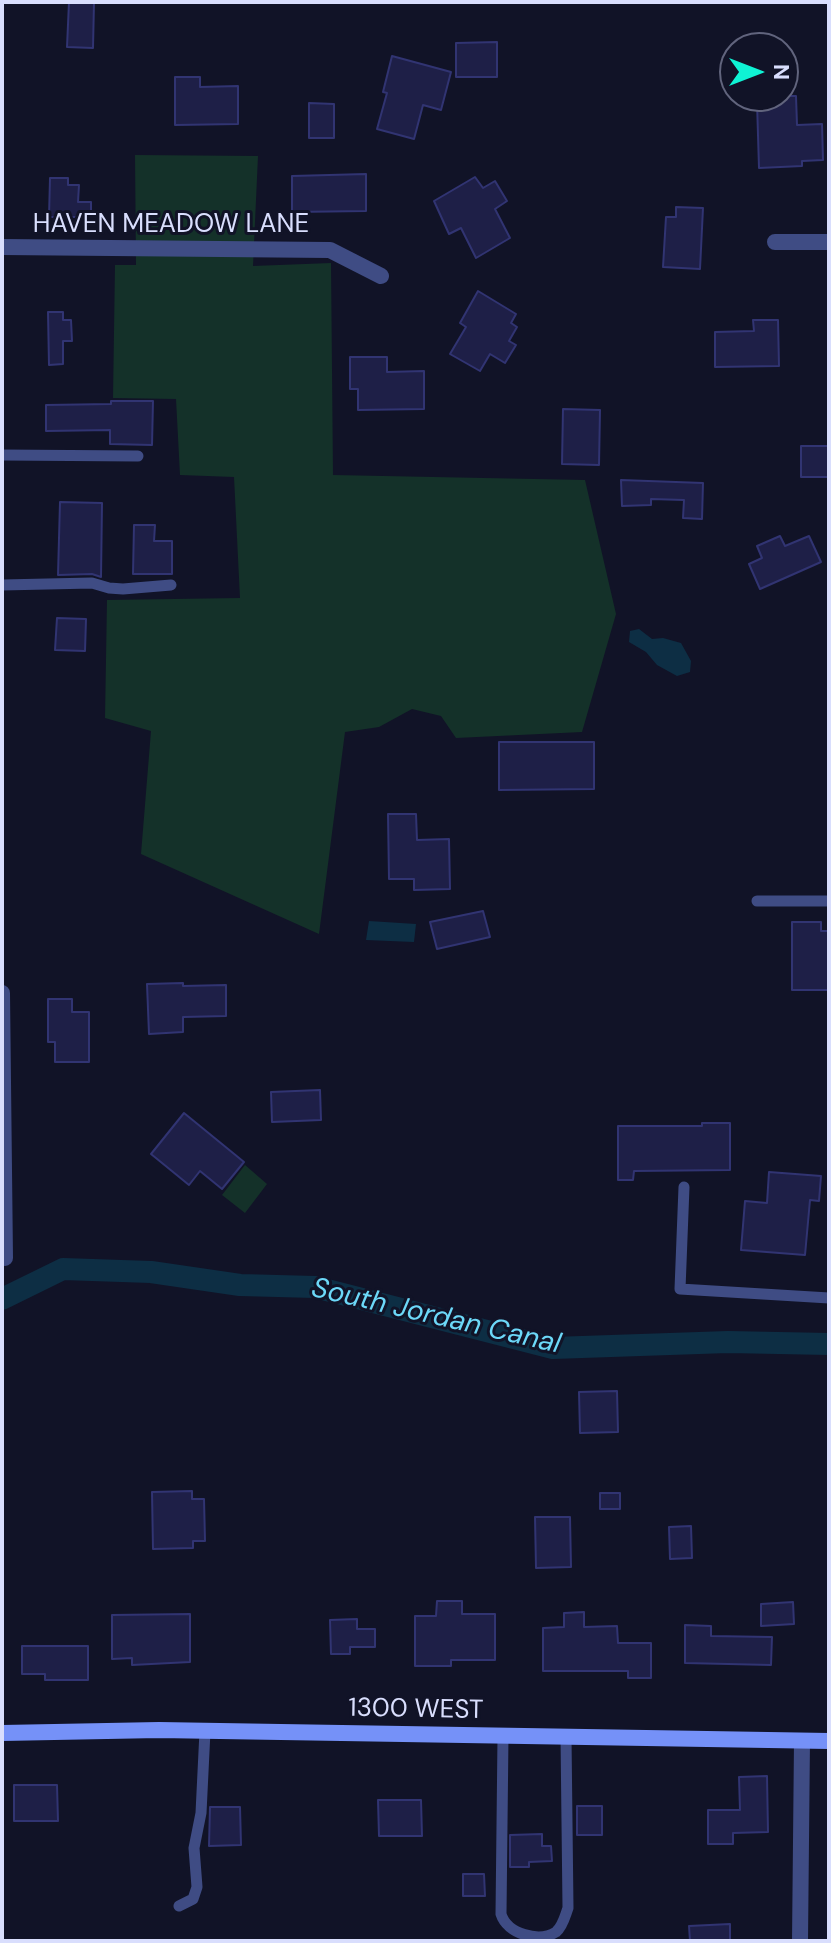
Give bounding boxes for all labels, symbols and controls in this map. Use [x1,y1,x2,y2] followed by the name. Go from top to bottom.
[719,32,799,112] north arrow
[767,64,796,80] text: N
[33,209,309,241] street label: HAVEN MEADOW LANE
[308,1272,564,1362] water label: South Jordan Canal
[348,1693,484,1727] street label: 1300 WEST

